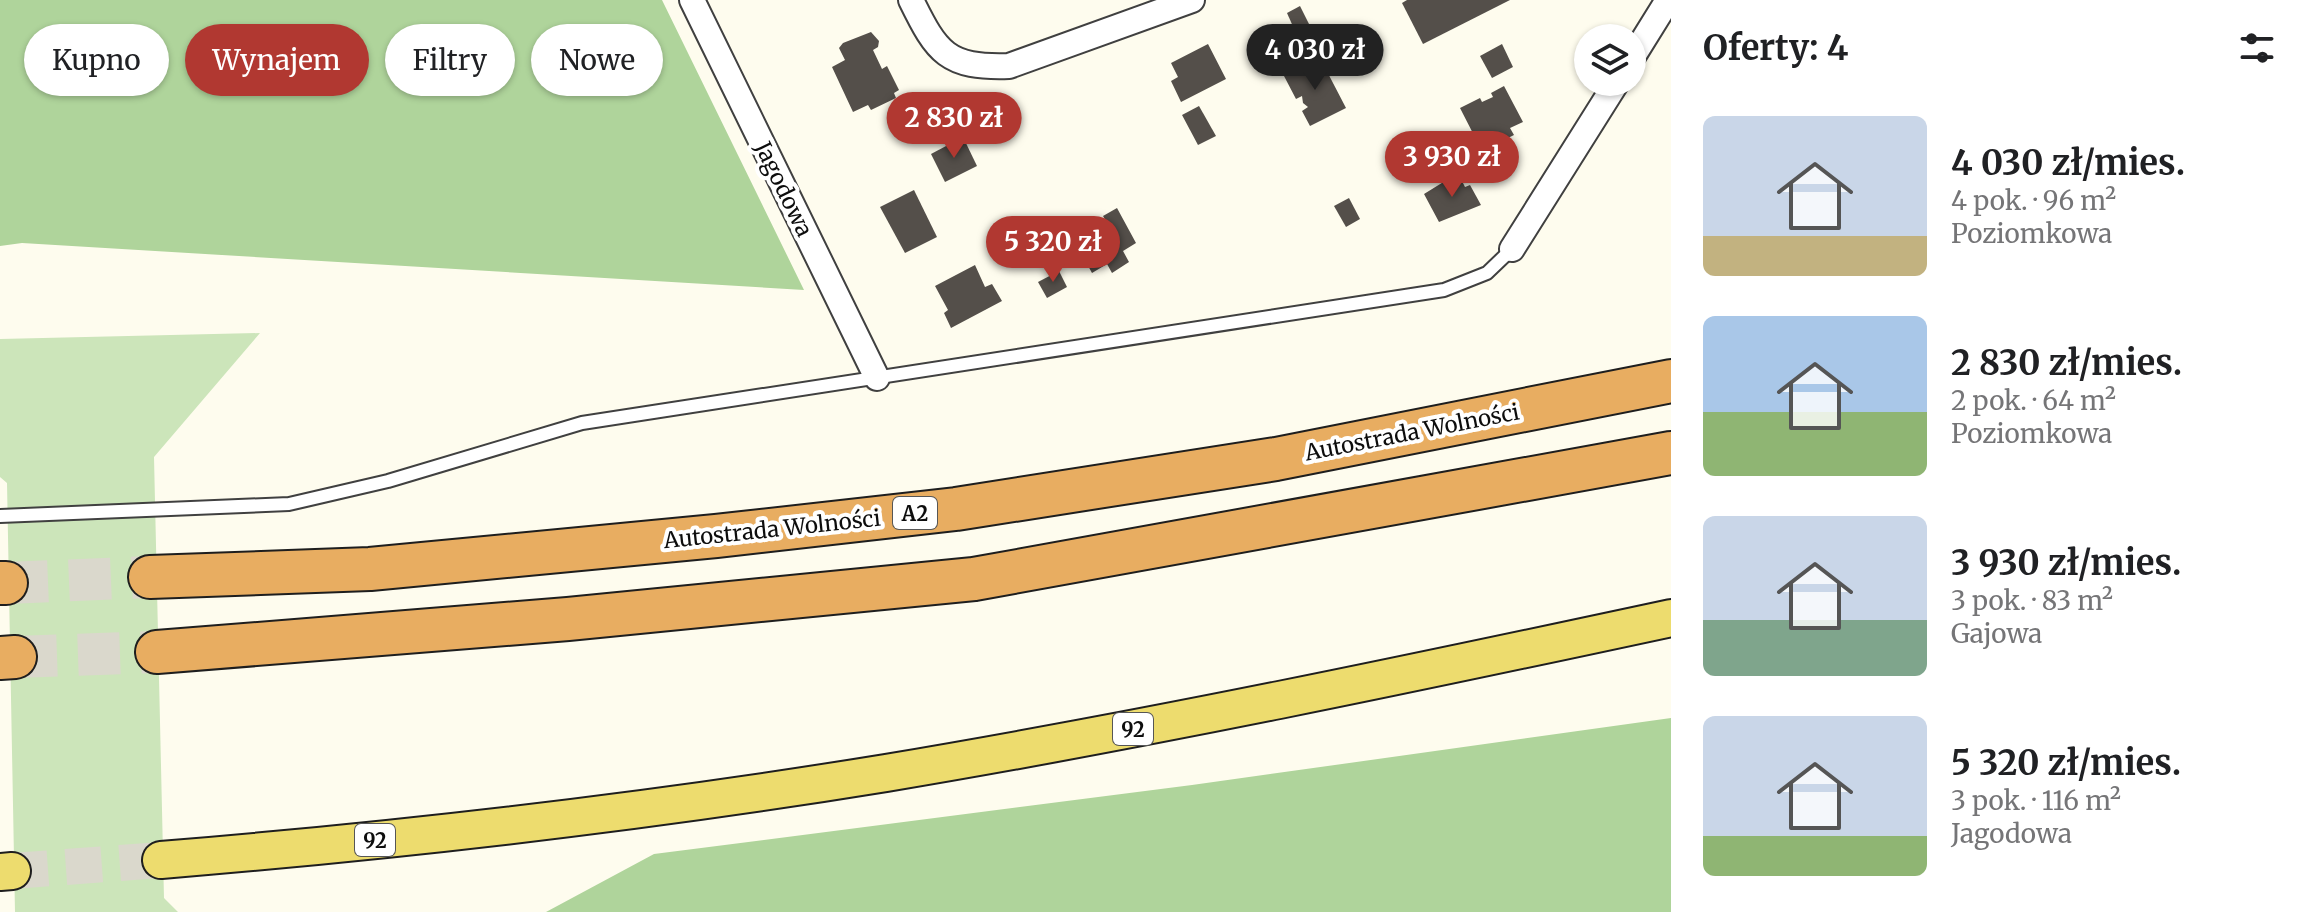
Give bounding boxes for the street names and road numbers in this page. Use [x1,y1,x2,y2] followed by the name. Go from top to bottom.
[749,136,819,241] street label: Jagodowa
[1301,397,1522,467] street label: Autostrada Wolności
[893,497,937,529] road number: A2
[661,504,882,554] street label: Autostrada Wolności
[1113,713,1153,745] road number: 92
[355,824,395,856] road number: 92

